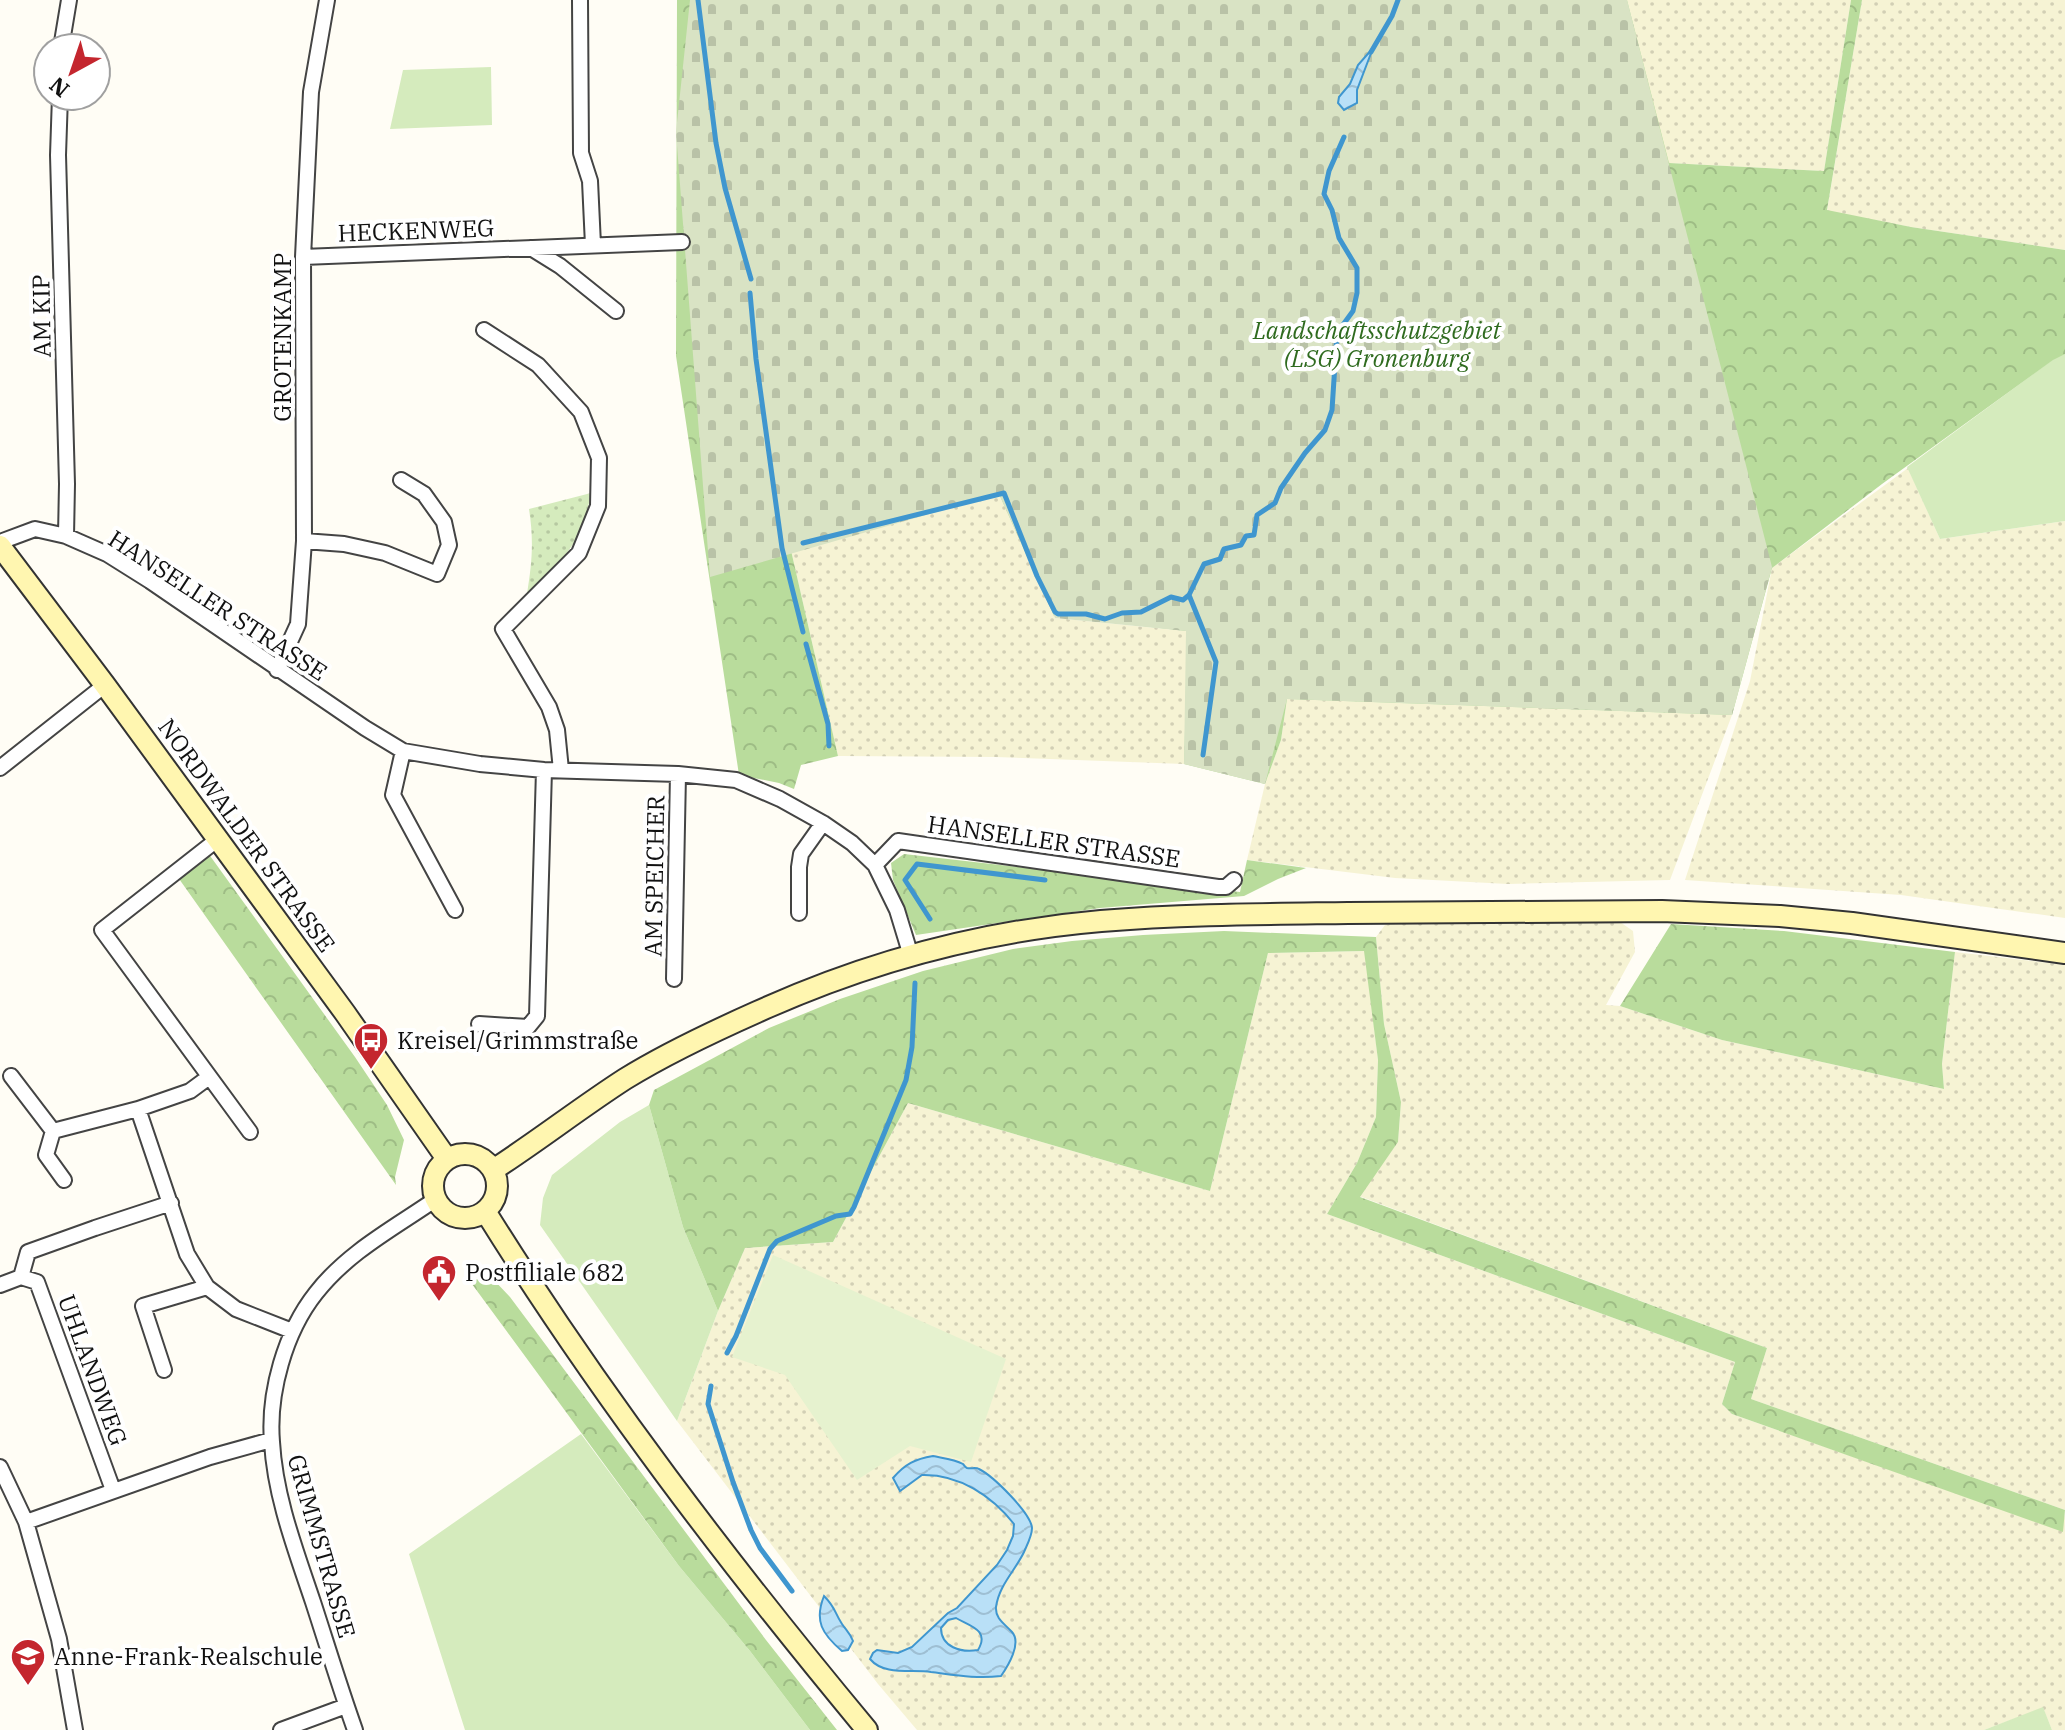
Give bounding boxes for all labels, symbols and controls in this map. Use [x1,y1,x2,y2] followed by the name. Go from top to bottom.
[32,32,112,112] north arrow
[43,71,75,104] text: N
[337,211,495,249] street label: HECKENWEG
[266,252,298,422] street label: GROTENKAMP
[24,274,58,358] street label: AM KIP
[1252,314,1503,374] park label: Landschaftsschutzgebiet (LSG) Gronenburg
[102,522,334,688] street label: HANSELLER STRASSE
[151,712,343,958] street label: NORDWALDER STRASSE
[637,795,671,957] street label: AM SPEICHER
[926,807,1182,875] street label: HANSELLER STRASSE
[352,1021,390,1071] bus stop icon: Kreisel/Grimmstraße
[397,1024,638,1056] place label: Kreisel/Grimmstraße
[420,1253,458,1303] public building icon: Postfiliale 682
[465,1256,625,1288] place label: Postfiliale 682
[51,1290,135,1450] street label: UHLANDWEG
[281,1451,363,1641] street label: GRIMMSTRASSE
[9,1637,47,1687] school or university icon: Anne-Frank-Realschule
[54,1640,323,1672] place label: Anne-Frank-Realschule

